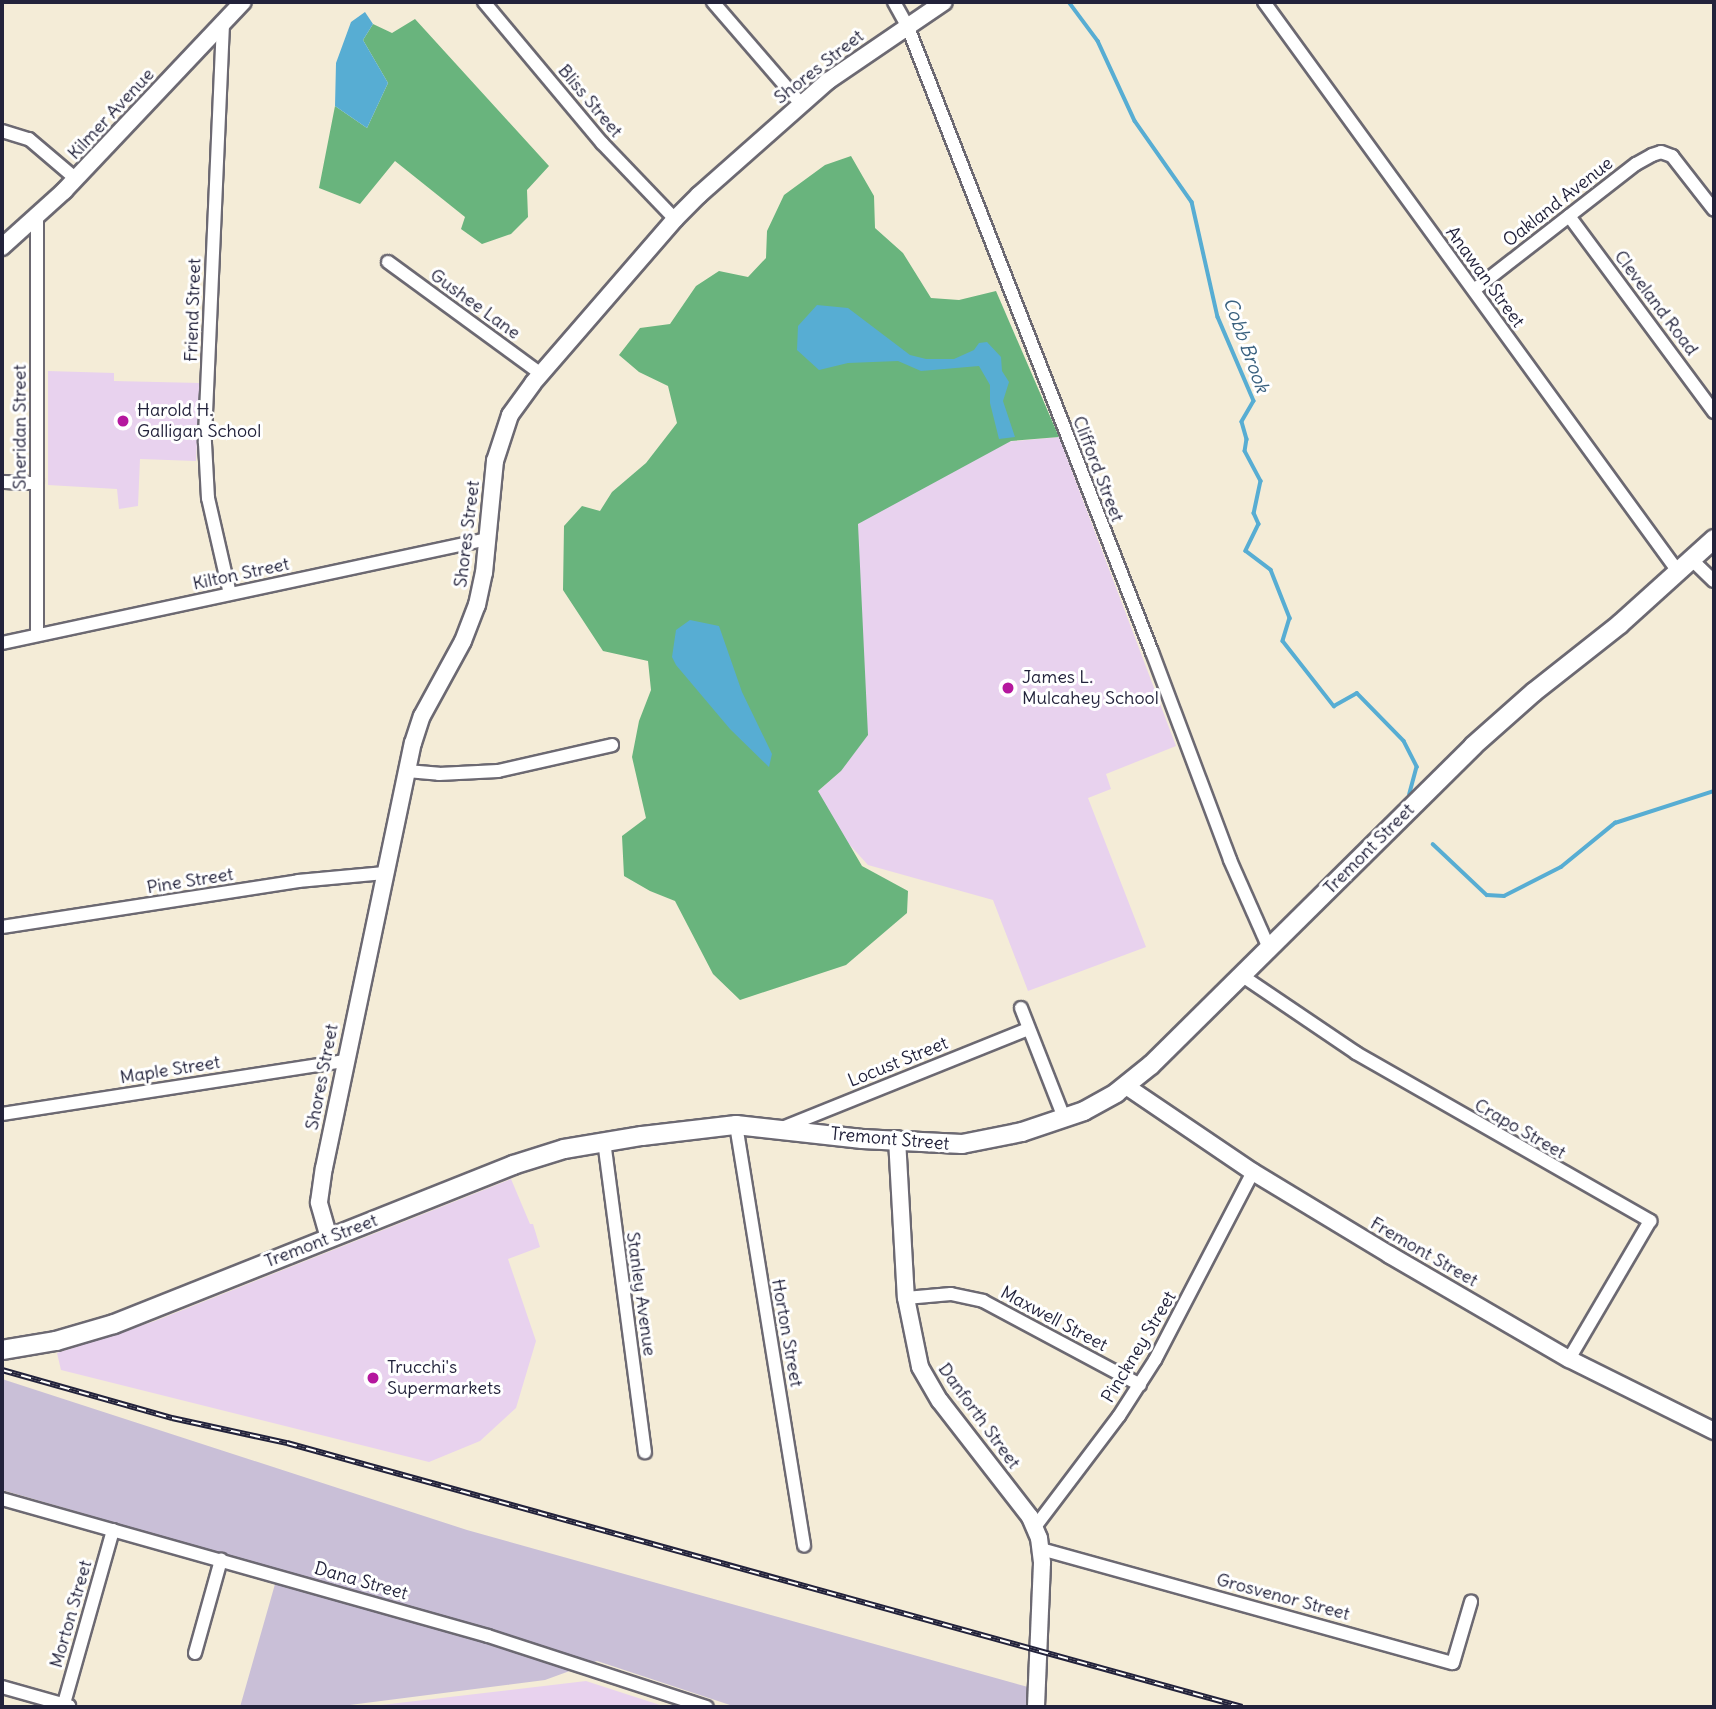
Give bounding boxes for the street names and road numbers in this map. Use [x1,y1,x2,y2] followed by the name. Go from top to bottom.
[770,25,868,109] street label: Shores Street
[553,60,627,142] street label: Bliss Street
[63,64,159,164] street label: Kilmer Avenue
[1499,152,1617,252] street label: Oakland Avenue
[1441,222,1529,332] street label: Anawan Street
[1610,246,1702,360] street label: Cleveland Road
[180,258,206,362] street label: Friend Street
[426,264,524,344] street label: Gushee Lane
[9,364,31,490] street label: Sheridan Street
[1068,413,1128,525] street label: Clifford Street
[450,479,484,589] street label: Shores Street
[191,553,291,595] street label: Kilton Street
[1319,799,1419,899] street label: Tremont Street
[145,864,235,898] street label: Pine Street
[301,1022,343,1132] street label: Shores Street
[845,1032,951,1092] street label: Locust Street
[118,1051,222,1089] street label: Maple Street
[1470,1094,1570,1164] street label: Crapo Street
[830,1123,950,1155] street label: Tremont Street
[261,1210,381,1272] street label: Tremont Street
[1366,1213,1482,1291] street label: Fremont Street
[622,1231,660,1357] street label: Stanley Avenue
[767,1277,807,1389] street label: Horton Street
[997,1282,1111,1356] street label: Maxwell Street
[1097,1287,1181,1407] street label: Pinckney Street
[933,1359,1025,1473] street label: Danforth Street
[312,1557,410,1605] street label: Dana Street
[45,1558,97,1670] street label: Morton Street
[1214,1569,1352,1625] street label: Grosvenor Street

